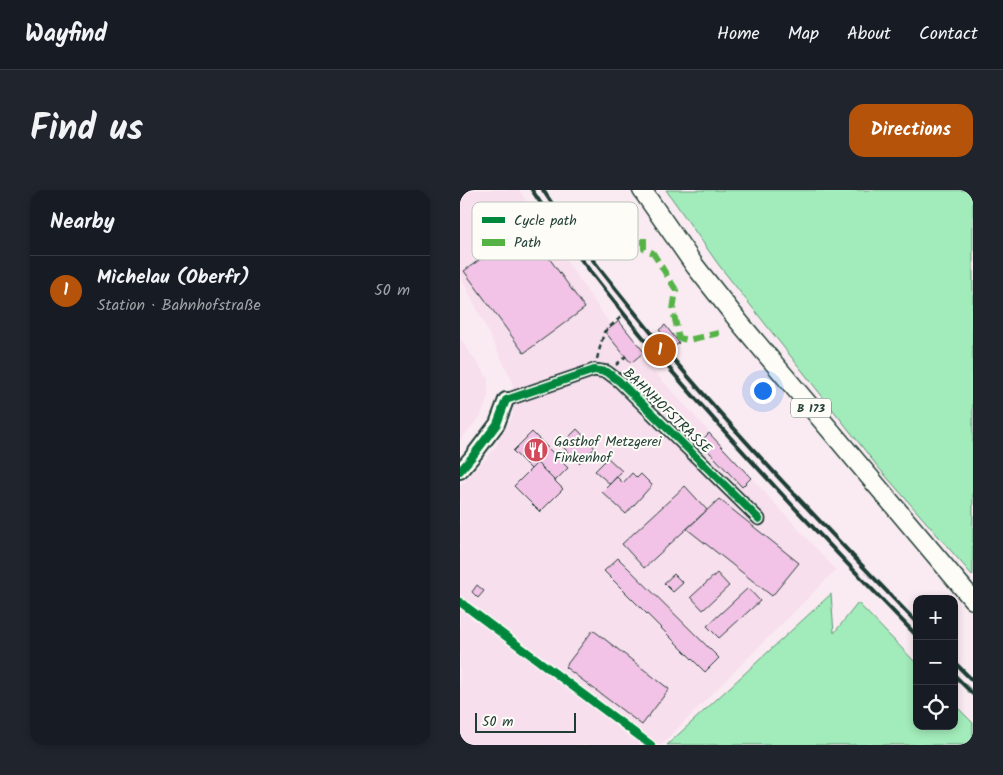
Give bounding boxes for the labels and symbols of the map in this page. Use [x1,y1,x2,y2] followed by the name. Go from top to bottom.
[472,202,638,260] legend
[514,210,577,232] text: Cycle path
[514,232,541,254] text: Path
[644,331,676,369] pin: 1
[618,363,717,460] street label: BAHNHOFSTRASSE
[750,378,776,404] your location
[791,398,831,418] road number: B 173
[554,431,662,469] place label: Gasthof Metzgerei Finkenhof
[523,437,549,463] restaurant icon: Gasthof Metzgerei Finkenhof
[475,710,576,733] scale bar

